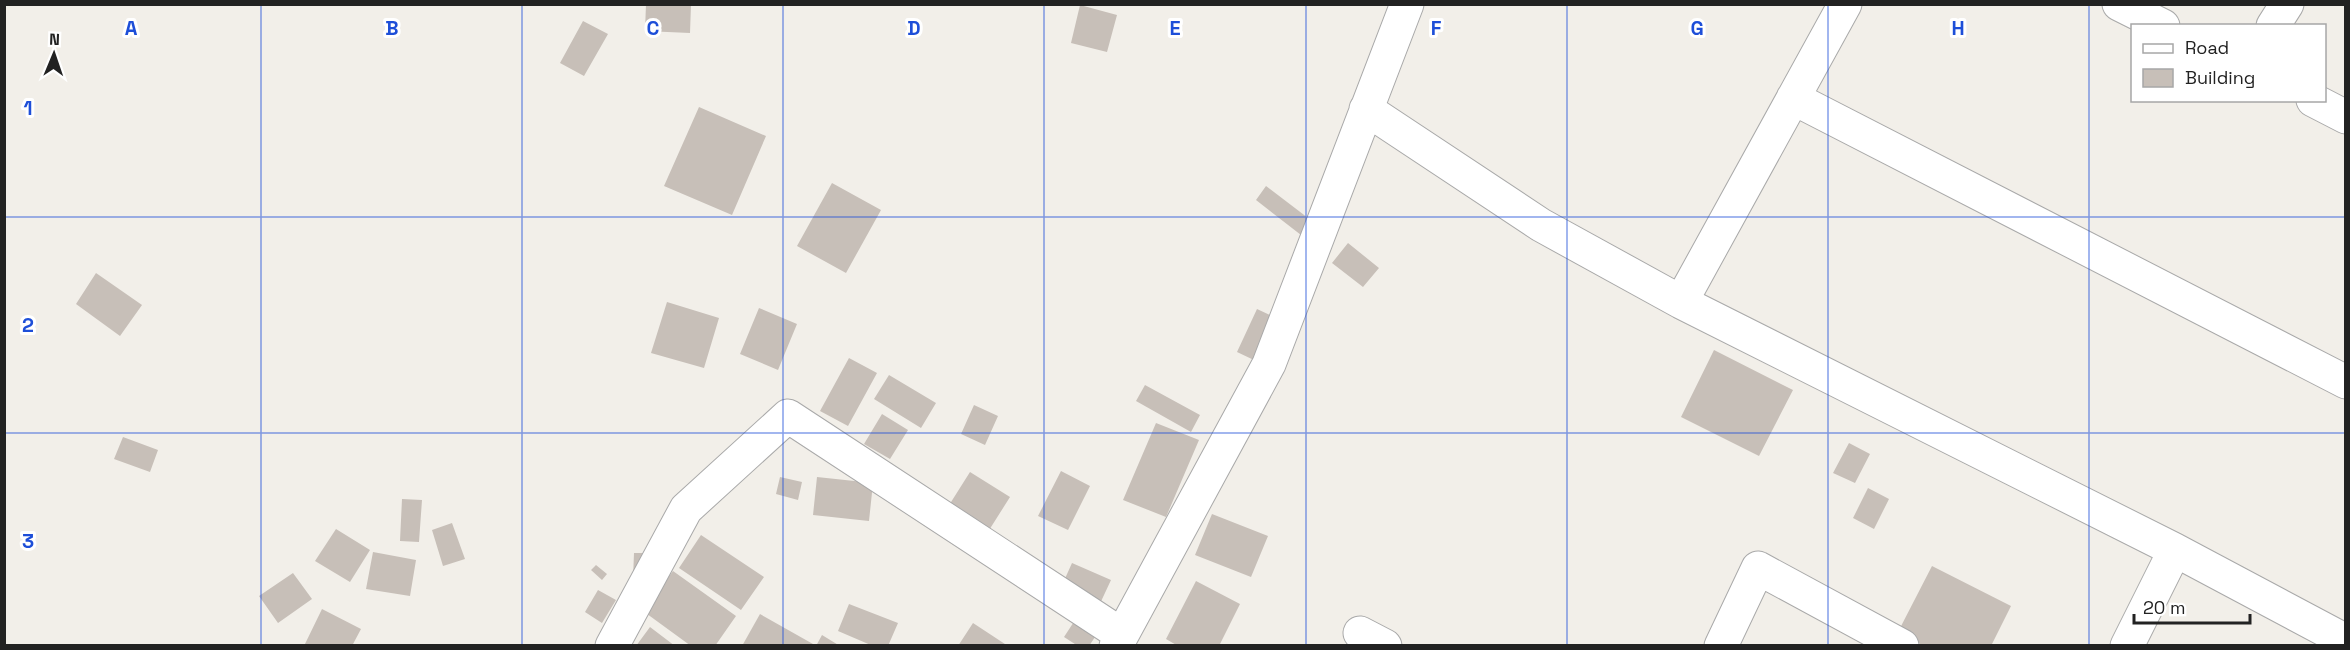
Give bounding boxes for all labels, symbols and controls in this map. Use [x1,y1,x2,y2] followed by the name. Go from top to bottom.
[125,15,138,41] text: A
[385,15,399,41] text: B
[647,15,660,41] text: C
[907,15,921,41] text: D
[1169,15,1181,41] text: E
[1431,15,1442,41] text: F
[1690,15,1704,41] text: G
[1951,15,1965,41] text: H
[24,24,84,84] north arrow
[2131,24,2326,102] legend
[49,29,60,50] text: N
[2185,36,2229,59] text: Road
[2185,66,2255,89] text: Building
[23,95,33,121] text: 1
[22,312,34,338] text: 2
[22,528,34,554] text: 3
[2134,587,2250,625] scale bar
[2143,596,2186,619] text: 20 m

